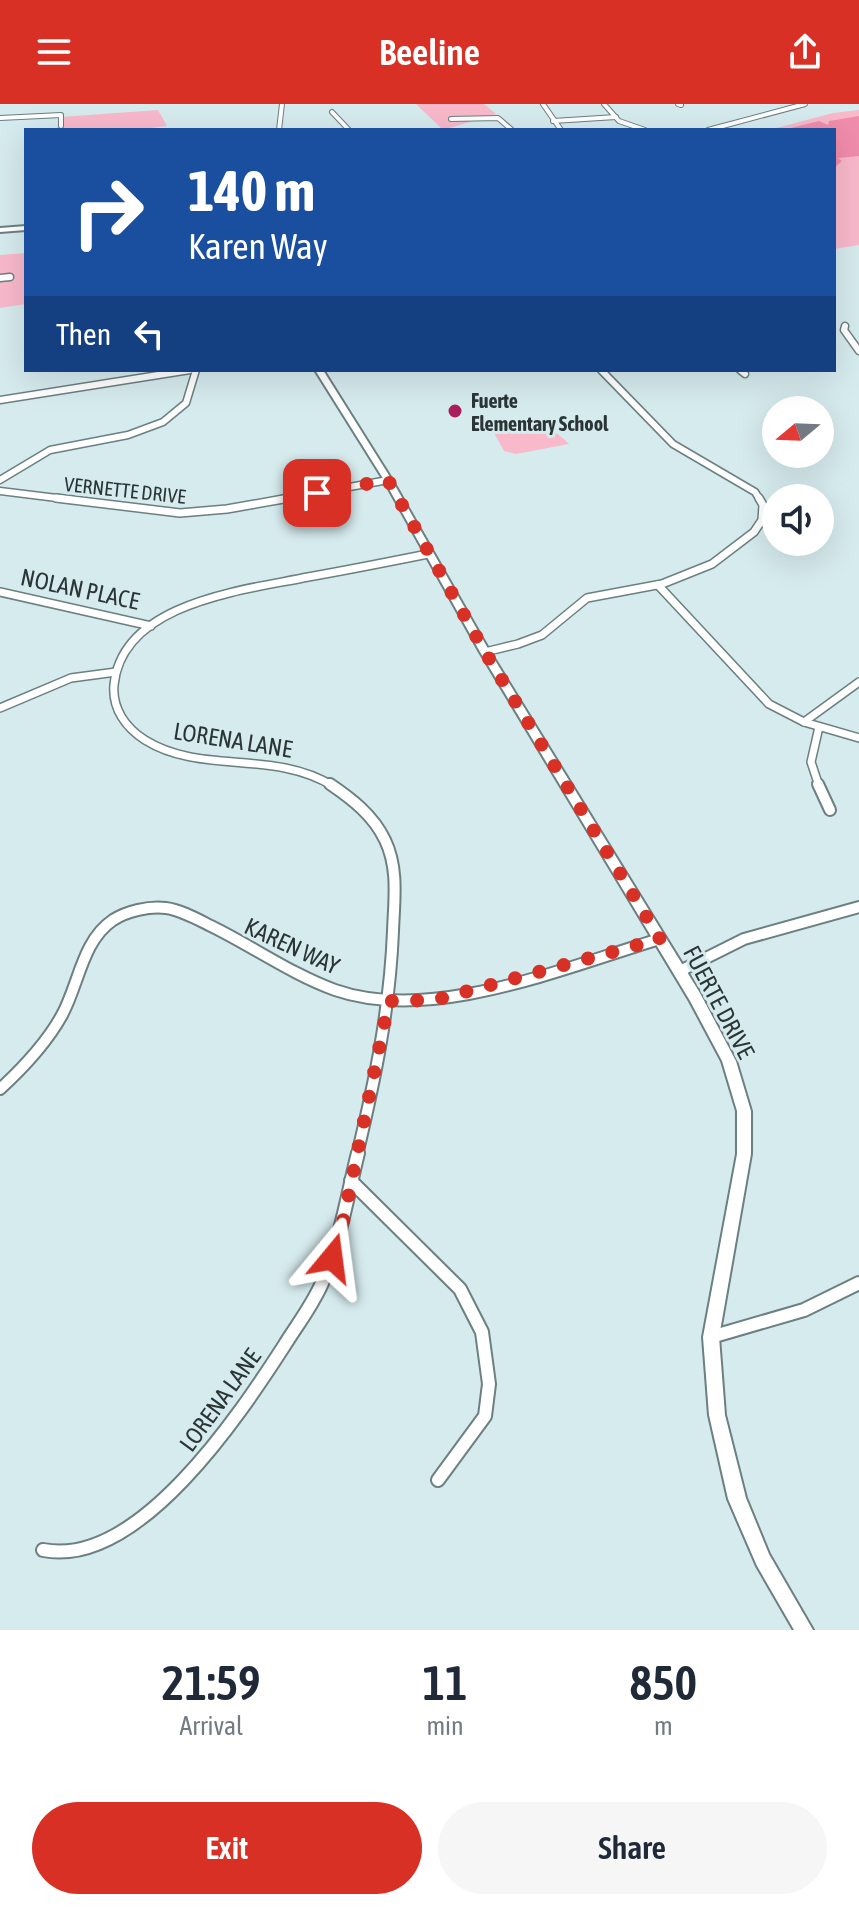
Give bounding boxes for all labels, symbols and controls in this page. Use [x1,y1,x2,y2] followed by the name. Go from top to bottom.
[32,30,76,74] icon: menu
[783,30,827,74] icon: share
[379,31,480,73] text: Beeline
[188,159,315,223] text: 140 m
[56,160,160,264] icon: right
[188,225,328,267] text: Karen Way
[127,312,171,356] icon: left
[56,317,111,351] text: Then
[471,389,609,435] place label: Fuerte Elementary School
[762,396,834,468] north arrow
[762,396,834,556] map controls
[446,402,464,420] marker: Fuerte Elementary School
[283,459,351,527] pin
[295,471,339,515] icon: arrive
[63,472,187,508] street label: VERNETTE DRIVE
[762,484,834,556] button: sound
[18,563,142,615] street label: NOLAN PLACE
[172,717,294,763] street label: LORENA LANE
[240,912,344,980] street label: KAREN WAY
[678,941,760,1063] street label: FUERTE DRIVE
[290,1216,374,1300] position arrow
[174,1344,266,1456] street label: LORENA LANE
[162,1655,261,1710] text: 21:59
[422,1655,468,1710] text: 11
[629,1655,697,1710] text: 850
[179,1711,243,1741] text: Arrival
[426,1711,464,1741] text: min
[654,1711,673,1741] text: m
[32,1802,422,1894] button: Exit
[438,1802,827,1894] button: Share

